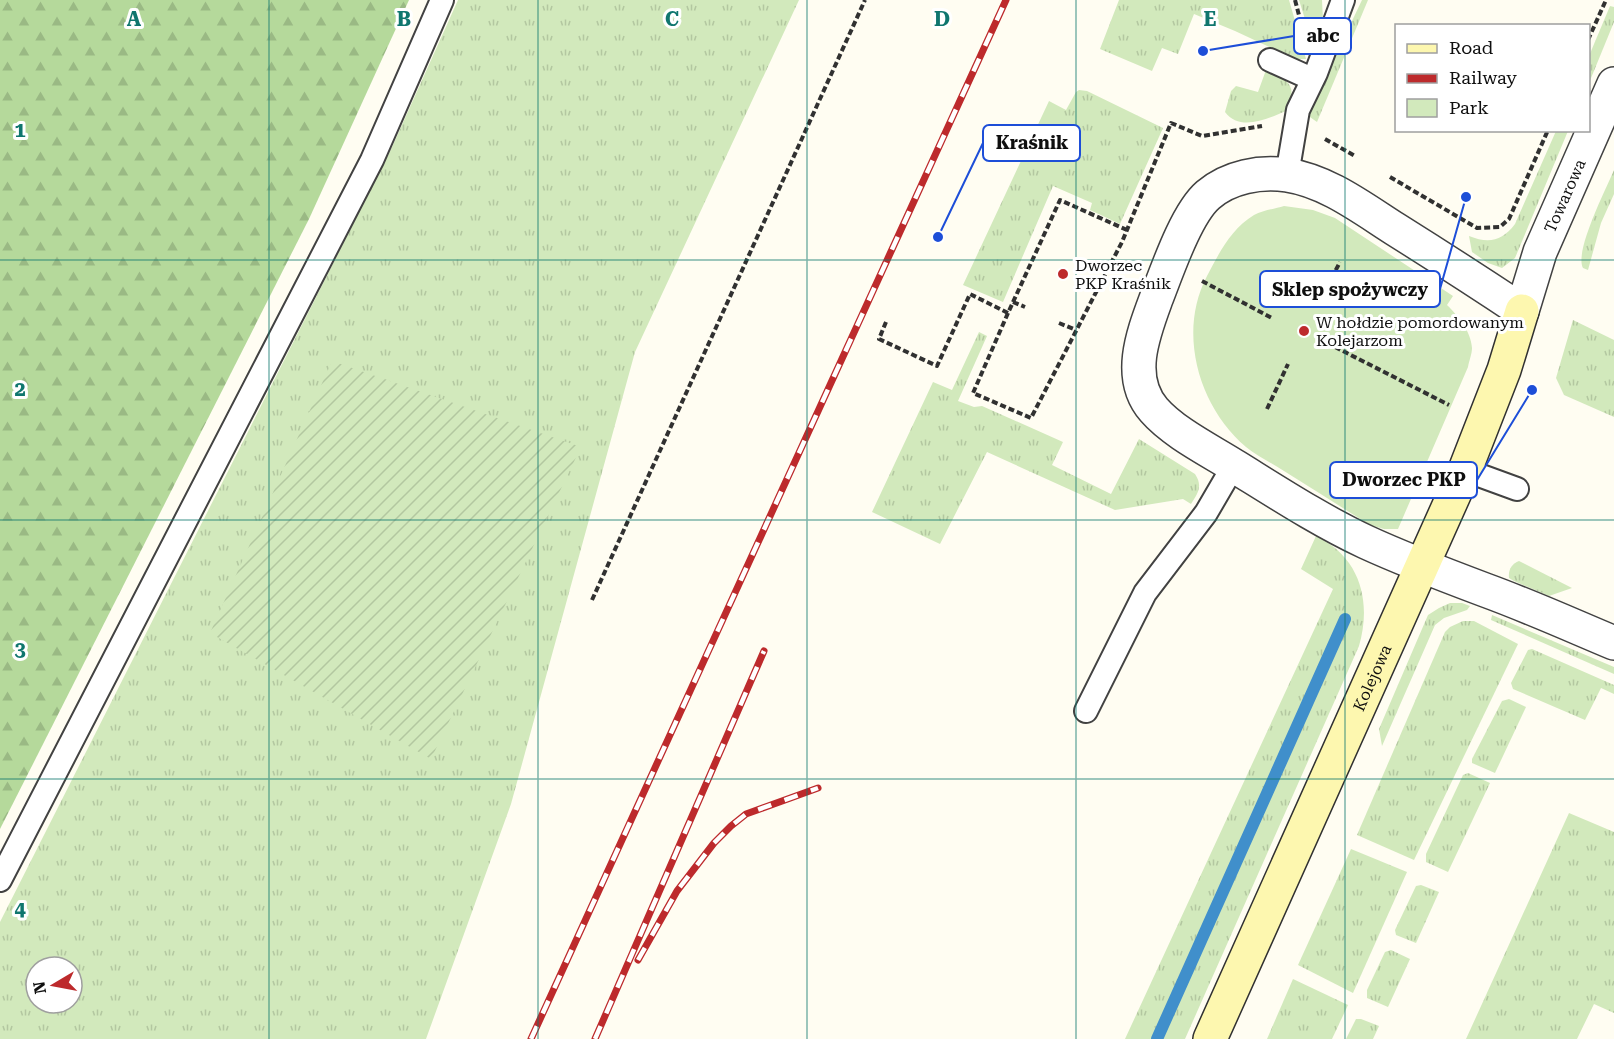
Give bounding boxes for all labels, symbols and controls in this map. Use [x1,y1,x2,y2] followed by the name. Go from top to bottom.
[127,7,142,31] text: A
[397,7,411,31] text: B
[665,7,679,31] text: C
[934,7,950,31] text: D
[1204,7,1217,31] text: E
[1294,18,1351,54] callout: abc
[1395,24,1590,132] legend
[1307,25,1340,46] text: abc
[1449,37,1494,58] text: Road
[1449,67,1517,88] text: Railway
[1449,97,1489,118] text: Park
[14,118,26,142] text: 1
[983,125,1080,161] callout: Kraśnik
[996,132,1069,153] text: Kraśnik
[1540,156,1590,236] street label: Towarowa
[1075,256,1171,293] place label: Dworzec PKP Kraśnik
[1056,267,1070,281] marker: Dworzec PKP Kraśnik
[1260,271,1440,307] callout: Sklep spożywczy
[1272,279,1428,300] text: Sklep spożywczy
[1316,313,1524,350] place label: W hołdzie pomordowanym Kolejarzom
[1297,324,1311,338] marker: W hołdzie pomordowanym Kolejarzom
[14,377,26,401] text: 2
[1330,462,1477,498] callout: Dworzec PKP
[1342,469,1466,490] text: Dworzec PKP
[14,637,26,661] text: 3
[1349,641,1395,714] street label: Kolejowa
[14,897,26,921] text: 4
[24,955,84,1015] north arrow
[29,980,50,995] text: N

